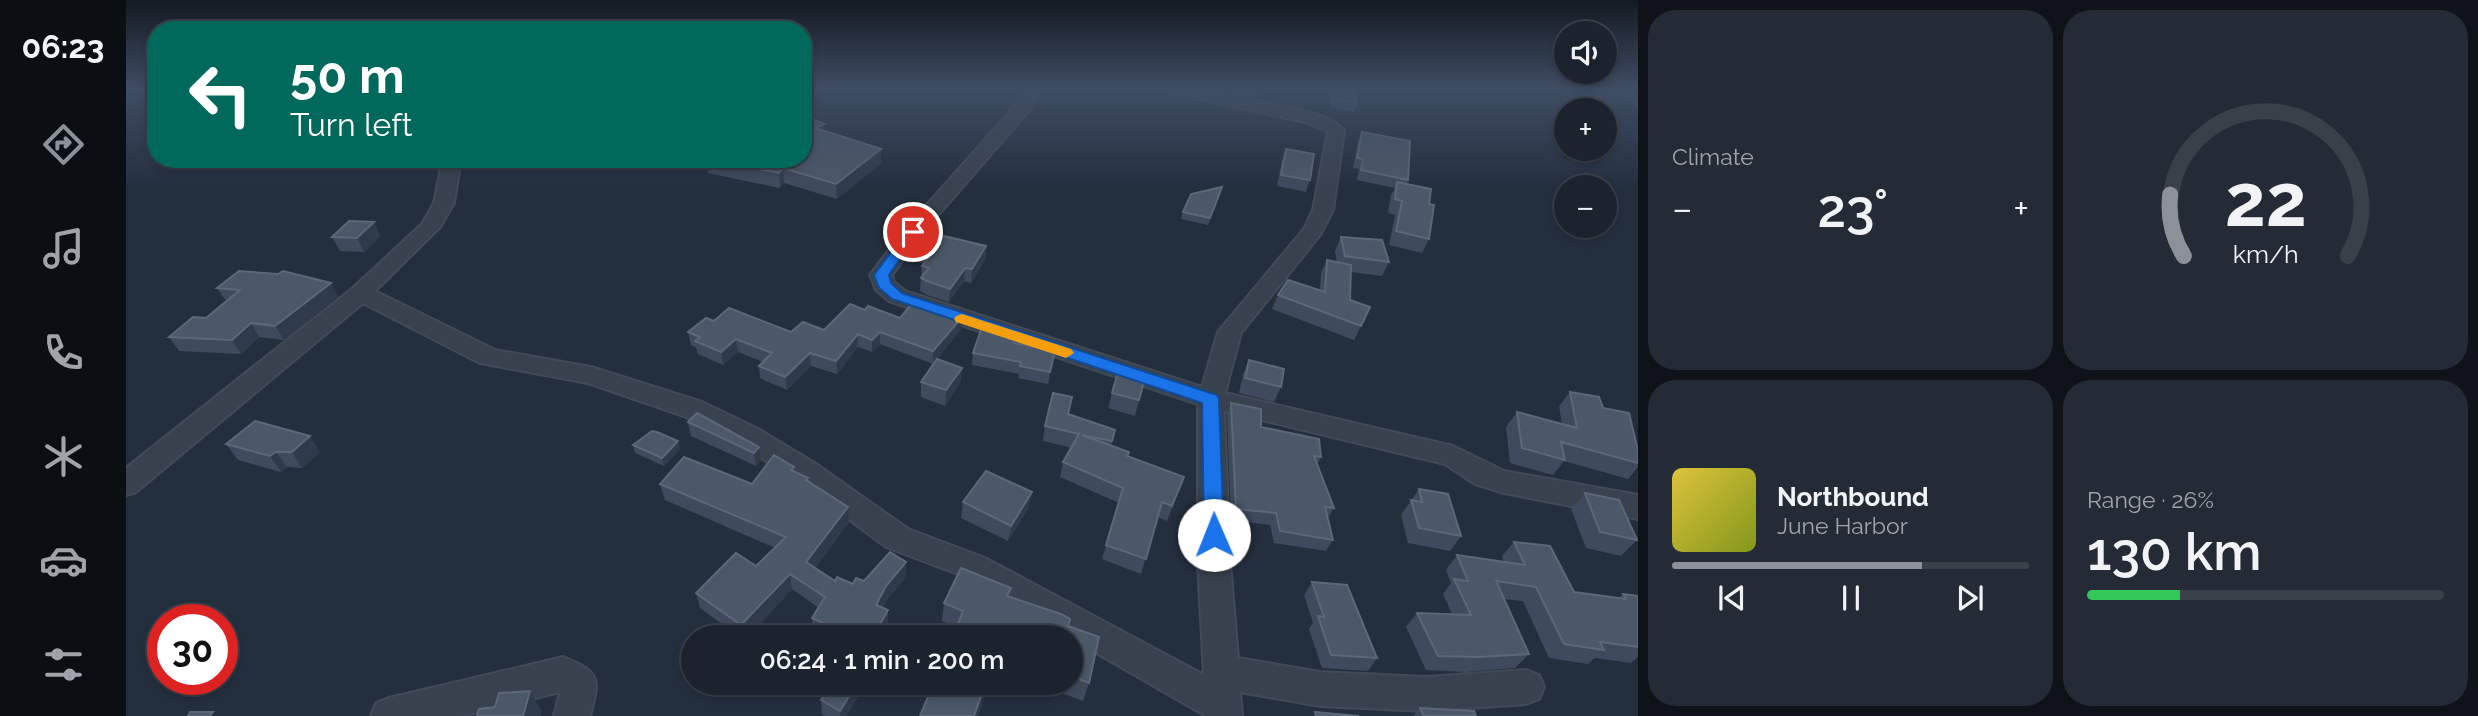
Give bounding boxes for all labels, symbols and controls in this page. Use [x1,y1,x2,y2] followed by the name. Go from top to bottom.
[1554,21,1617,238] map controls
[1554,21,1617,84] button: sound
[22,28,104,65] text: 06:23
[290,47,405,104] text: 50 m
[175,49,266,140] icon: left
[1554,98,1617,161] button: +
[290,106,412,143] text: Turn left
[39,120,88,169] icon: directions
[1672,143,1754,170] text: Climate
[2224,158,2307,243] text: 22
[1554,175,1617,238] button: −
[1818,178,1888,239] text: 23°
[1672,186,1692,231] text: −
[2013,186,2029,231] text: +
[883,202,943,262] pin
[894,213,932,251] icon: arrive
[39,224,88,273] icon: music
[2233,239,2298,269] text: km/h
[39,328,88,377] icon: phone
[39,432,88,481] icon: climate
[1777,482,1929,512] text: Northbound
[2087,486,2214,513] text: Range · 26%
[1177,498,1251,572] position arrow
[1777,512,1908,539] text: June Harbor
[2087,521,2262,582] text: 130 km
[39,536,88,585] icon: car
[1713,579,1751,617] icon: previous
[1832,579,1870,617] icon: pause
[1951,579,1989,617] icon: next
[147,604,238,695] speed limit sign: 30
[39,640,88,689] icon: filters
[760,645,1004,675] text: 06:24 · 1 min · 200 m

